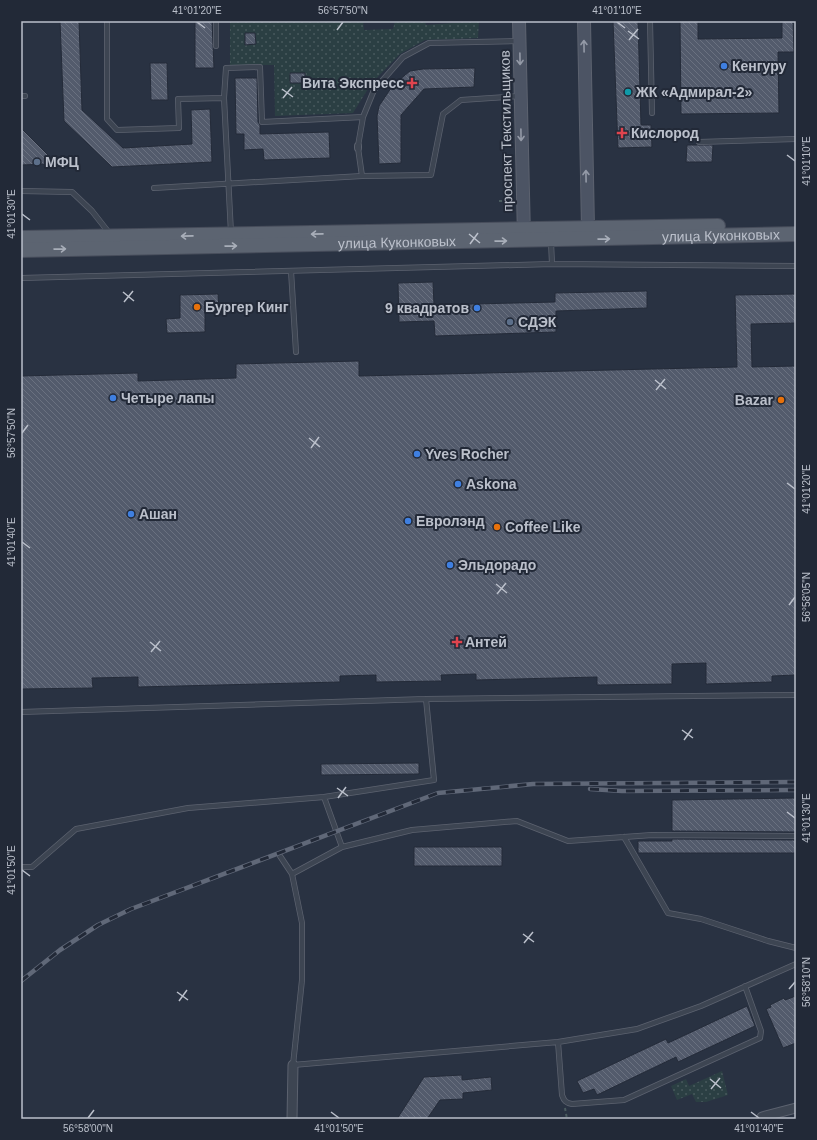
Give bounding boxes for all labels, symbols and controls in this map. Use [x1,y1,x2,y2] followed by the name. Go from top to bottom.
[172,5,222,16] text: 41°01'20"E
[318,5,368,16] text: 56°57'50"N
[592,5,642,16] text: 41°01'10"E
[581,40,588,53] one-way arrow
[497,50,515,212] street label: проспект Текстильщиков
[516,52,524,65] one-way arrow
[732,58,787,74] place label: Кенгуру
[719,61,729,71] marker: Кенгуру
[302,75,404,91] place label: Вита Экспресс
[407,78,417,88] marker: Вита Экспресс
[635,84,753,100] place label: ЖК «Адмирал-2»
[623,87,633,97] marker: ЖК «Адмирал-2»
[631,125,699,141] place label: Кислород
[616,127,628,139] marker: Кислород
[517,128,525,141] one-way arrow
[801,136,812,186] text: 41°01'10"E
[45,154,80,170] place label: МФЦ
[32,157,42,167] marker: МФЦ
[583,170,590,183] one-way arrow
[6,189,17,239] text: 41°01'30"E
[662,226,780,245] street label: улица Куконковых
[311,230,324,237] one-way arrow
[181,232,194,239] one-way arrow
[338,233,456,251] street label: улица Куконковых
[597,235,610,243] one-way arrow
[494,237,507,245] one-way arrow
[224,242,237,250] one-way arrow
[53,245,66,253] one-way arrow
[205,299,289,315] place label: Бургер Кинг
[385,300,469,316] place label: 9 квадратов
[192,302,202,312] marker: Бургер Кинг
[472,303,482,313] marker: 9 квадратов
[518,314,557,330] place label: СДЭК
[505,317,515,327] marker: СДЭК
[121,390,215,406] place label: Четыре лапы
[735,392,774,408] place label: Bazar
[108,393,118,403] marker: Четыре лапы
[776,395,786,405] marker: Bazar
[6,408,17,458] text: 56°57'50"N
[425,446,510,462] place label: Yves Rocher
[412,449,422,459] marker: Yves Rocher
[801,464,812,514] text: 41°01'20"E
[466,476,517,492] place label: Askona
[453,479,463,489] marker: Askona
[139,506,177,522] place label: Ашан
[126,509,136,519] marker: Ашан
[416,513,485,529] place label: Евролэнд
[403,516,413,526] marker: Евролэнд
[6,517,17,567] text: 41°01'40"E
[505,519,581,535] place label: Coffee Like
[492,522,502,532] marker: Coffee Like
[458,557,536,573] place label: Эльдорадо
[445,560,455,570] marker: Эльдорадо
[801,572,812,622] text: 56°58'05"N
[465,634,507,650] place label: Антей
[452,637,462,647] marker: Антей
[801,793,812,843] text: 41°01'30"E
[6,845,17,895] text: 41°01'50"E
[801,957,812,1007] text: 56°58'10"N
[63,1123,113,1134] text: 56°58'00"N
[314,1123,364,1134] text: 41°01'50"E
[734,1123,784,1134] text: 41°01'40"E

